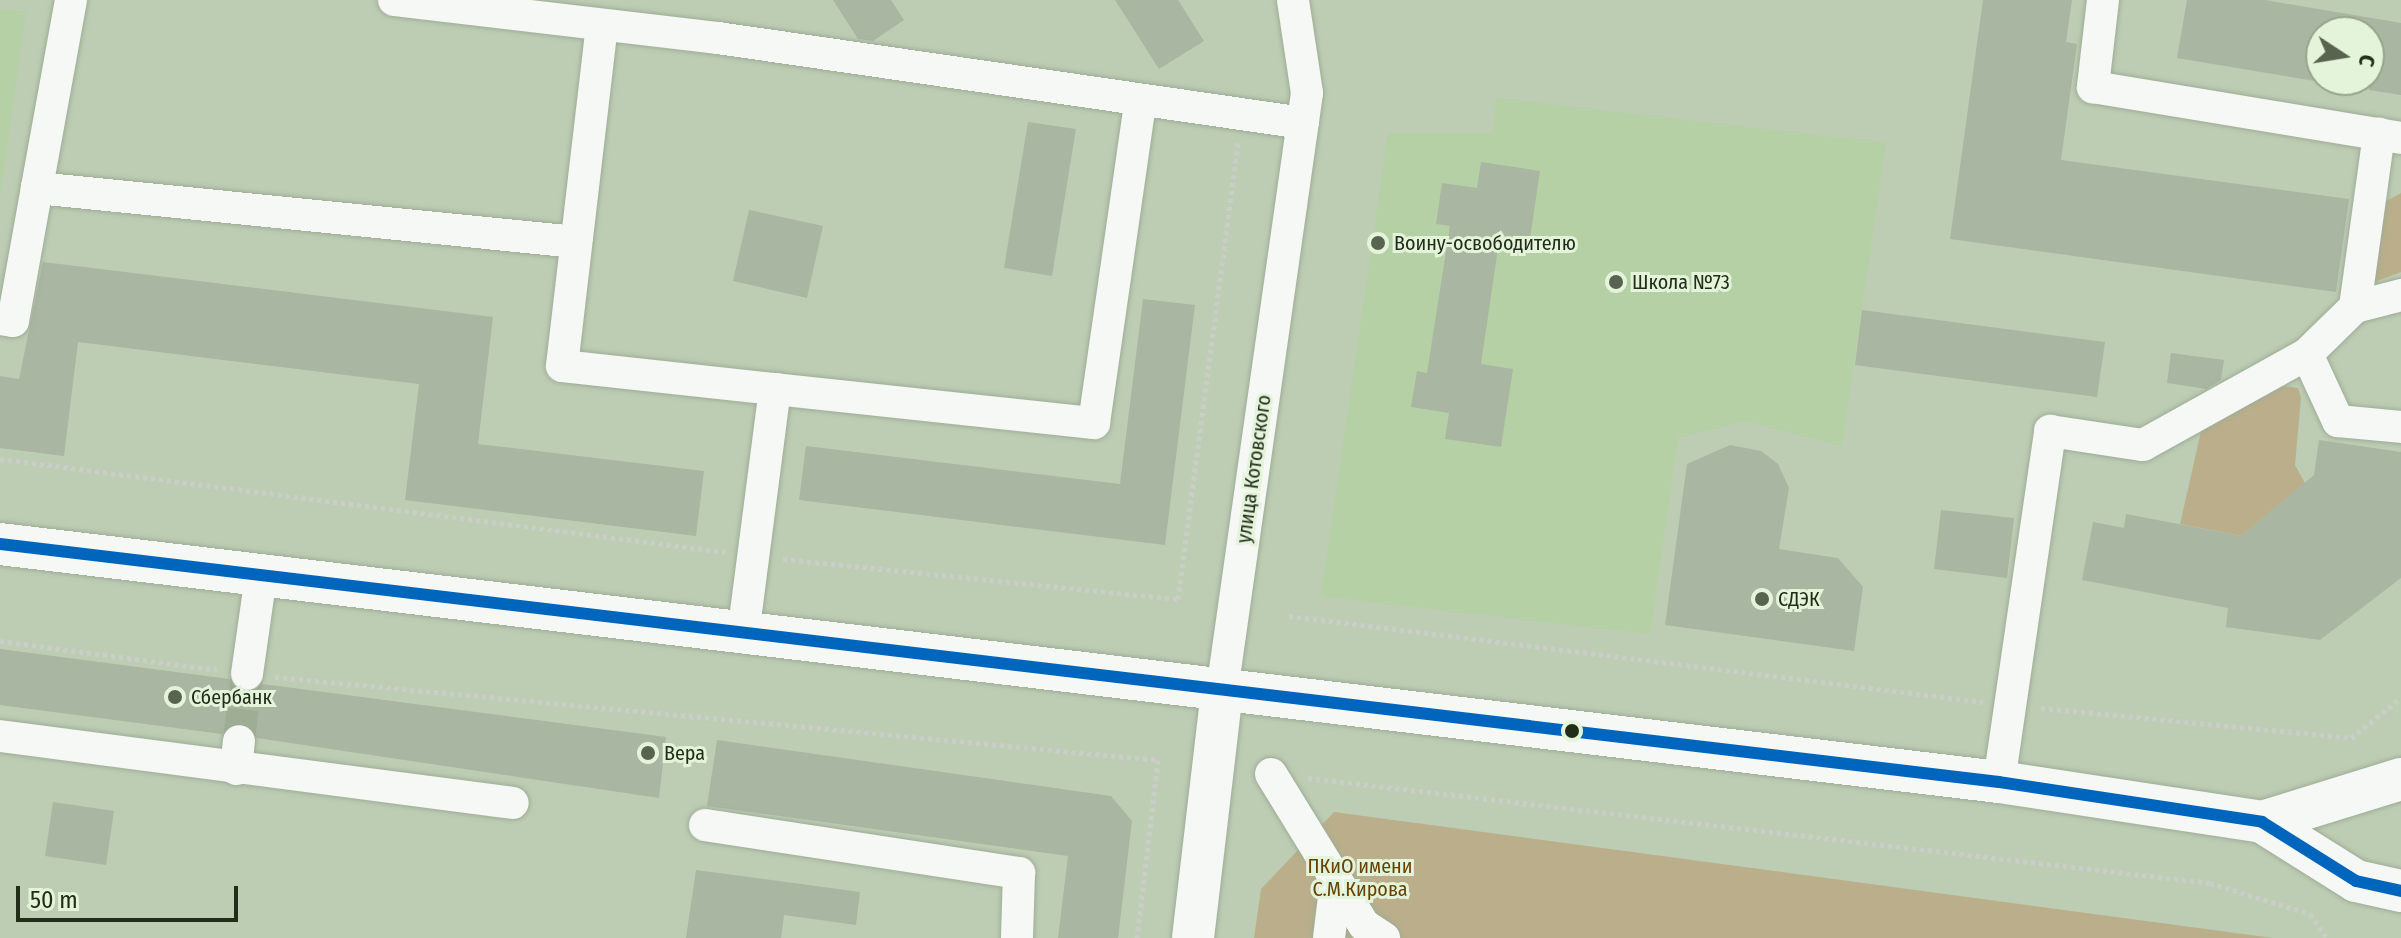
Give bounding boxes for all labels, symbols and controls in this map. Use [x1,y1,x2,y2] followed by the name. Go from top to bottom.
[2305,16,2385,96] north arrow
[2353,52,2381,69] text: С
[1394,231,1576,255] place label: Воину-освободителю
[1369,234,1387,252] marker: Воину-освободителю
[1632,270,1730,294] place label: Школа №73
[1607,273,1625,291] marker: Школа №73
[1232,393,1276,545] street label: улица Котовского
[1778,587,1820,611] place label: СДЭК
[1753,590,1771,608] marker: СДЭК
[191,685,272,709] place label: Сбербанк
[166,688,184,706] marker: Сбербанк
[1564,723,1580,739] unlabelled marker
[664,741,705,765] place label: Вера
[639,744,657,762] marker: Вера
[1308,854,1412,901] park label: ПКиО имени С.М.Кирова
[20,870,242,920] scale bar
[30,886,78,914] text: 50 m

